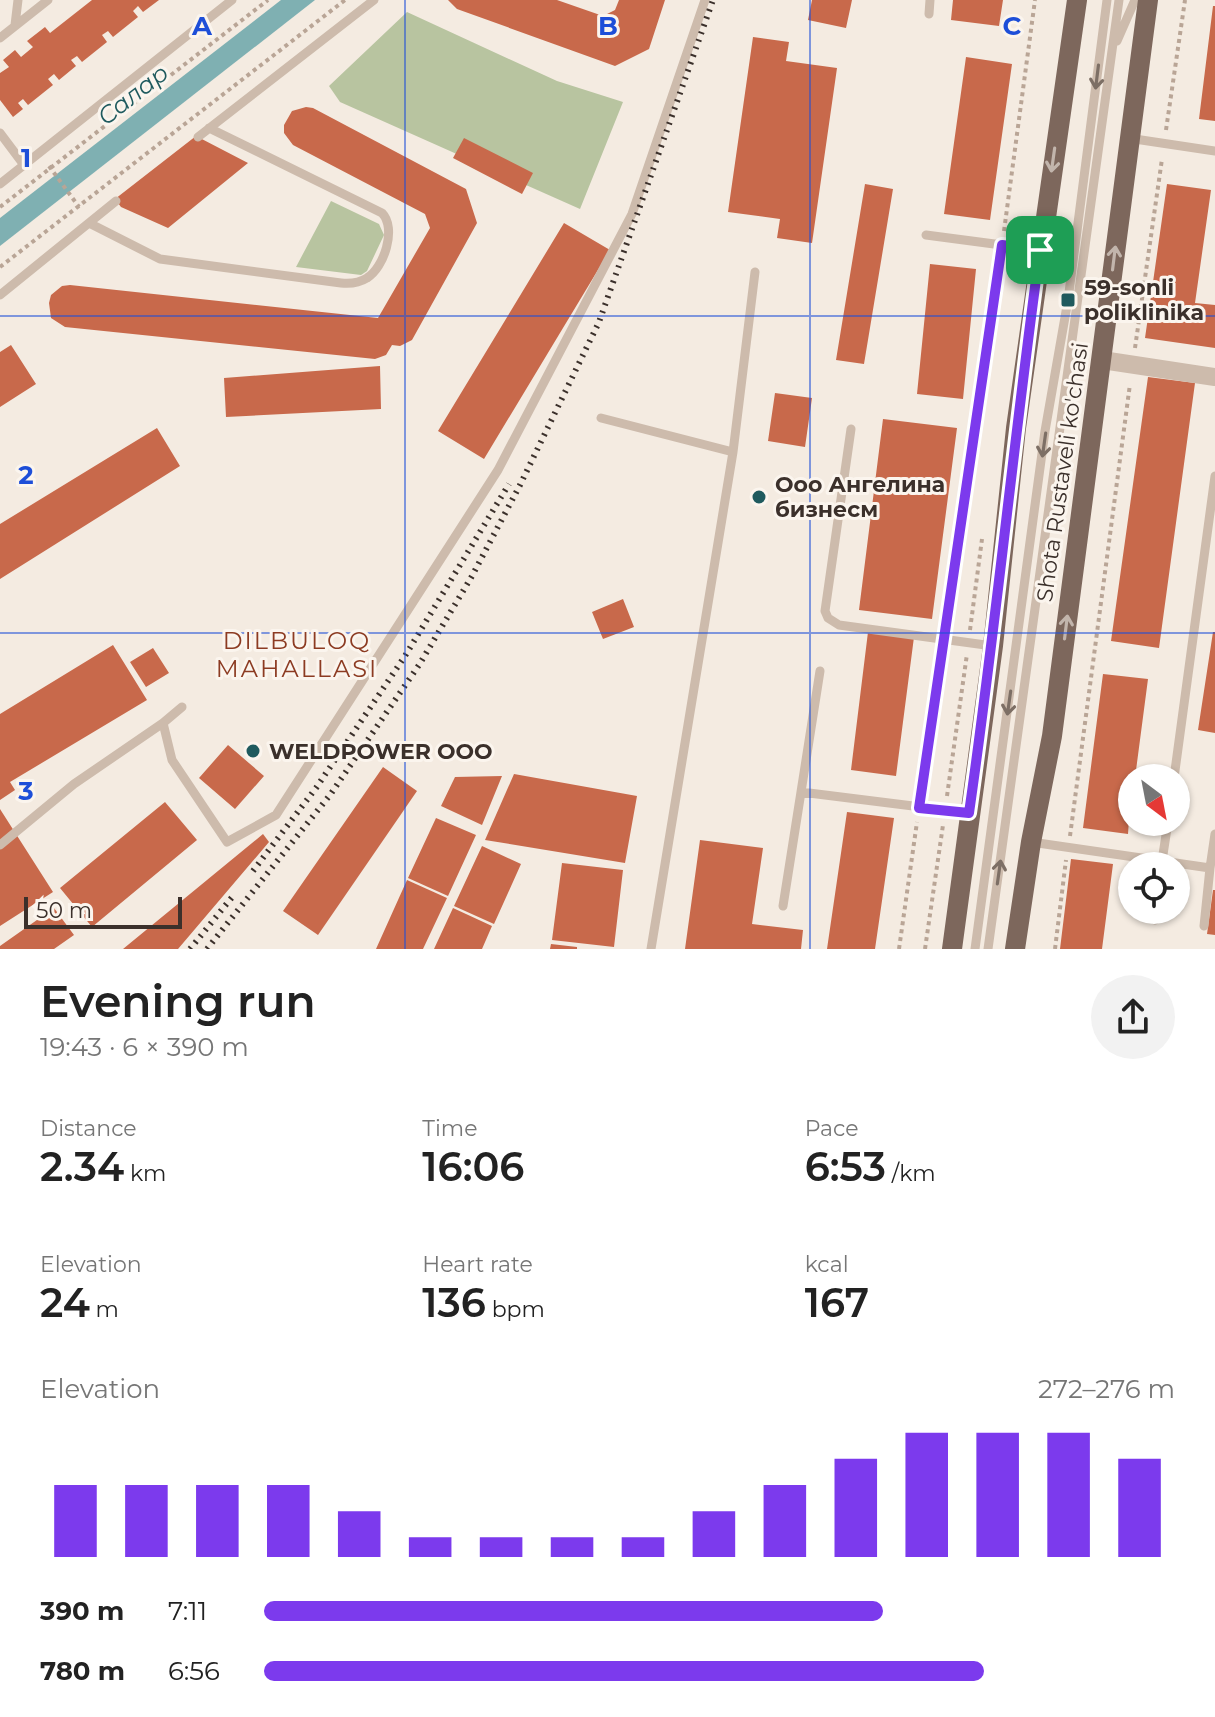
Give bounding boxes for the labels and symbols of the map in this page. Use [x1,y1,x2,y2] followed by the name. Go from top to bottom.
[191,10,213,42] text: A
[598,10,618,42] text: B
[1003,10,1022,42] text: C
[92,58,174,131] water label: Салар
[1089,63,1104,90] one-way arrow
[21,142,31,174] text: 1
[1045,147,1060,172] one-way arrow
[1006,216,1074,284] pin
[1107,246,1122,271] one-way arrow
[1084,274,1204,326] place label: 59-sonli poliklinika
[1059,291,1077,309] marker: 59-sonli poliklinika
[1031,341,1094,603] street label: Shota Rustaveli ko'chasi
[1036,432,1051,458] one-way arrow
[18,459,34,491] text: 2
[775,471,945,523] place label: Ооо Ангелина бизнесм
[750,488,768,506] marker: Ооо Ангелина бизнесм
[1059,614,1074,640] one-way arrow
[216,626,378,683] district label: DILBULOQ MAHALLASI
[1001,690,1016,715] one-way arrow
[269,738,493,765] place label: WELDPOWER ООО
[244,742,262,760] marker: WELDPOWER ООО
[1118,764,1190,836] north arrow
[17,775,34,807] text: 3
[992,860,1007,885] one-way arrow
[24,893,182,929] scale bar

